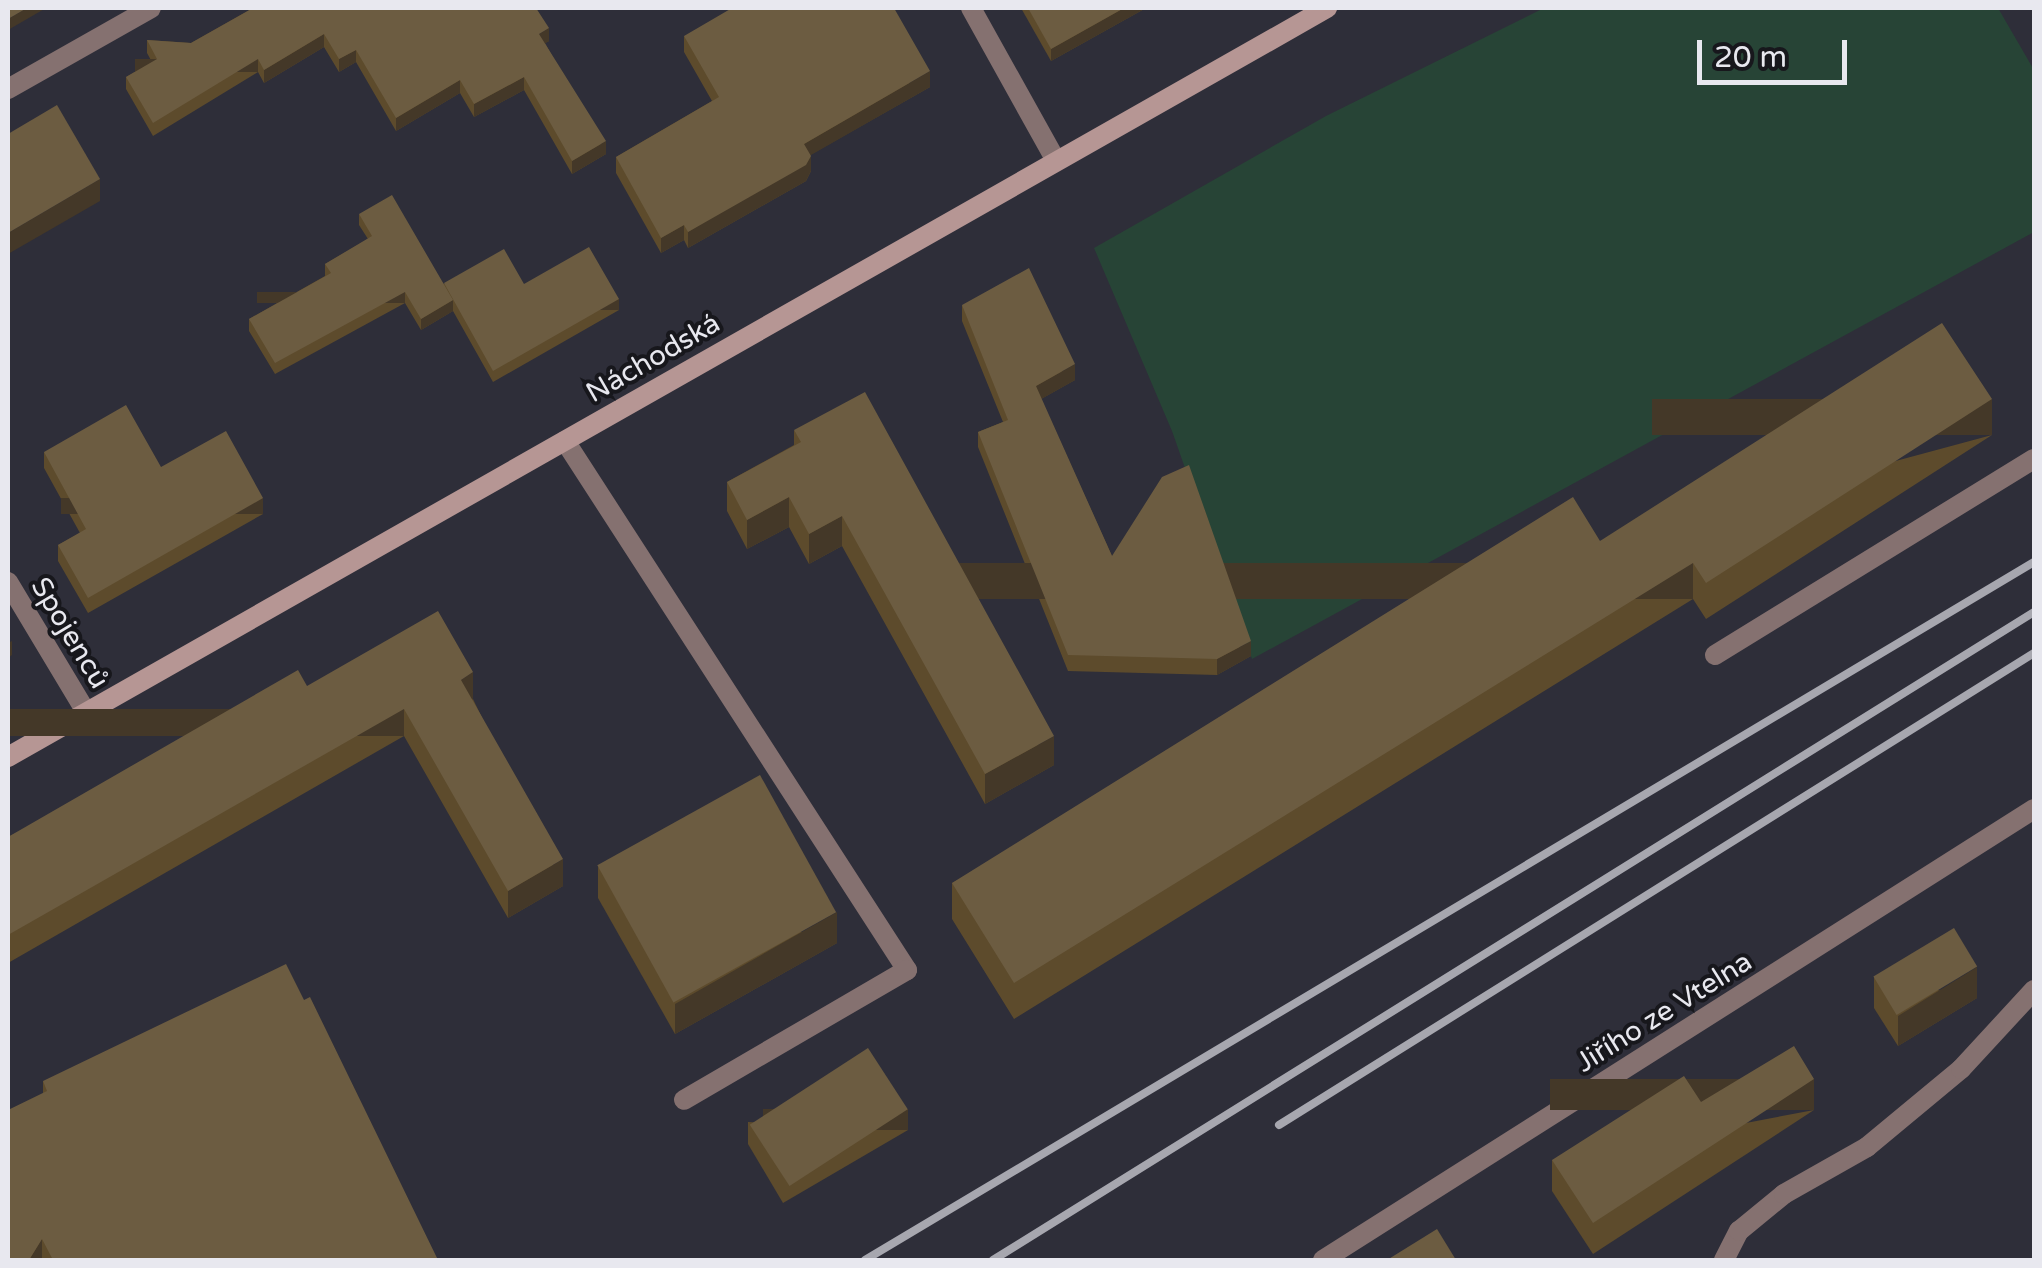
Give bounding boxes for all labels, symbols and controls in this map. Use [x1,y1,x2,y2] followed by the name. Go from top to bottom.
[1702,20,1852,82] scale bar
[1714,39,1787,76] text: 20 m
[580,306,726,410] street label: Náchodská
[24,571,116,695] street label: Spojenců
[1570,944,1758,1080] street label: Jiřího ze Vtelna

